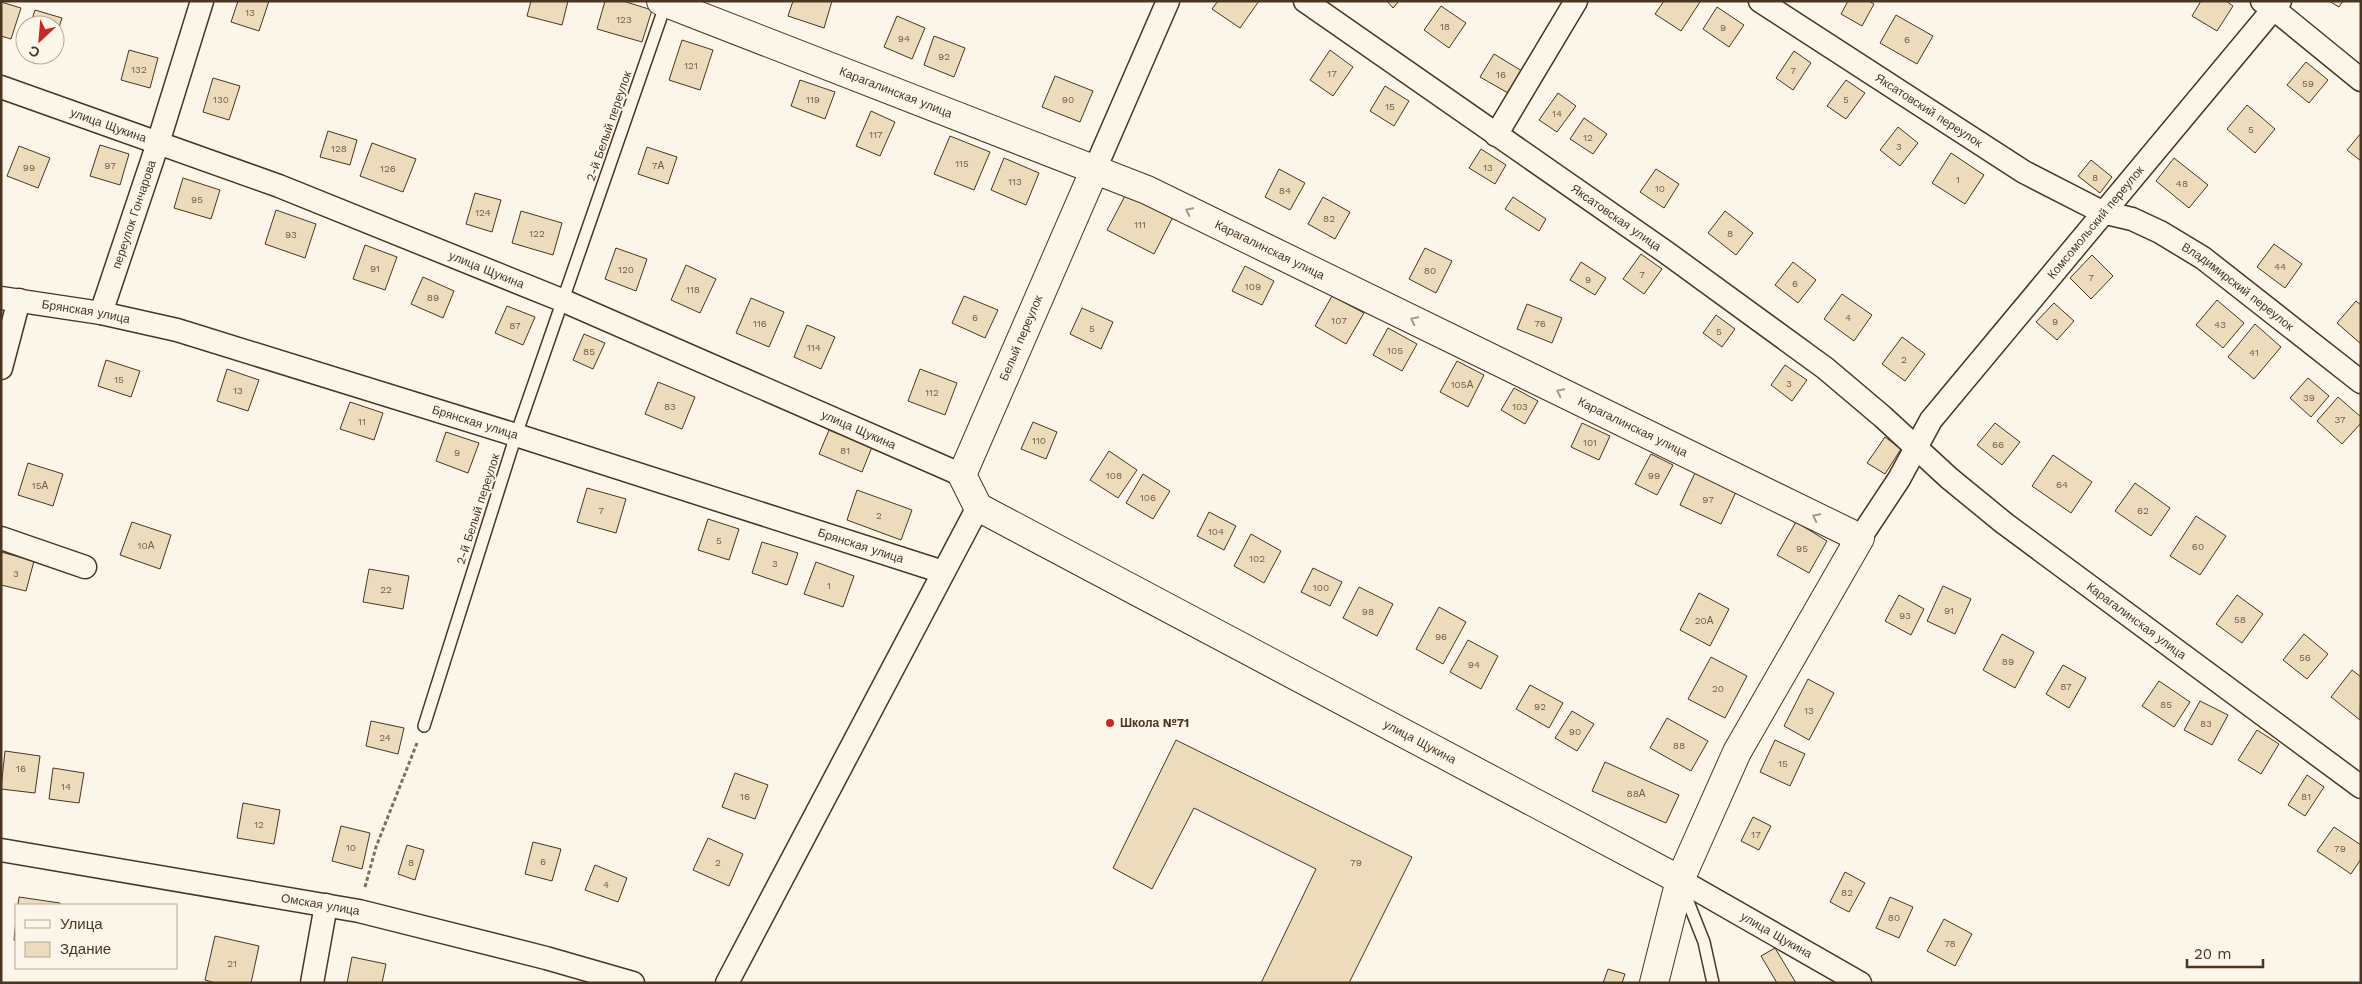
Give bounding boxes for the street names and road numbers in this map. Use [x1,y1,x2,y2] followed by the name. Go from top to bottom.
[837,64,955,121] street label: Карагалинская улица
[584,68,635,183] street label: 2-й Белый переулок
[1873,70,1986,150] street label: Яксатовский переулок
[68,105,149,145] street label: улица Щукина
[109,158,159,270] street label: переулок Гончарова
[2045,163,2147,282] street label: Комсомольский переулок
[1568,181,1664,254] street label: Яксатовская улица
[1213,217,1327,283] street label: Карагалинская улица
[2179,240,2297,334] street label: Владимирский переулок
[447,248,527,291] street label: улица Щукина
[997,292,1046,383] street label: Белый переулок
[41,297,132,326] street label: Брянская улица
[1576,394,1690,460] street label: Карагалинская улица
[430,402,520,442] street label: Брянская улица
[819,407,898,452] street label: улица Щукина
[454,451,503,566] street label: 2-й Белый переулок
[816,525,906,566] street label: Брянская улица
[2084,580,2189,662] street label: Карагалинская улица
[1381,717,1459,767] street label: улица Щукина
[280,891,361,918] street label: Омская улица
[1738,909,1815,961] street label: улица Щукина

